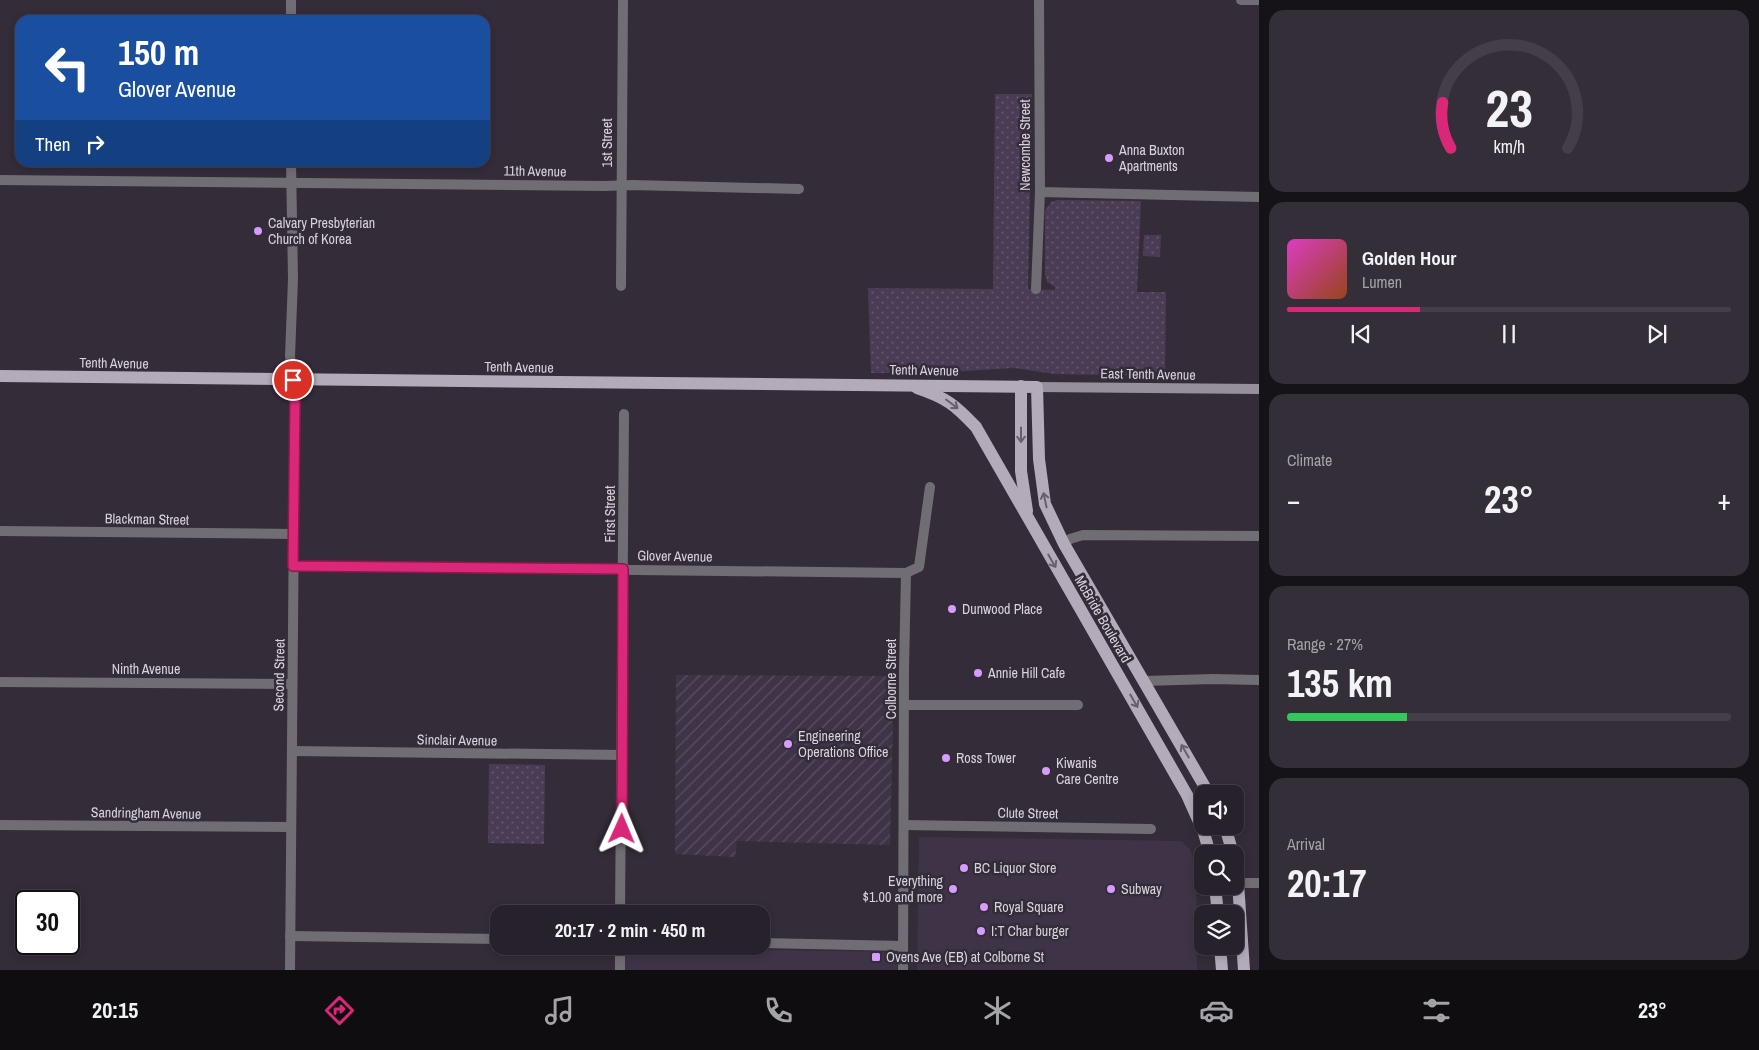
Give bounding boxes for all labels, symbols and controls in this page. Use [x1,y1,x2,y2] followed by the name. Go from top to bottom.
[118,29,199,76] text: 150 m
[35,35,100,100] icon: left
[1485,73,1533,143] text: 23
[118,74,236,104] text: Glover Avenue
[1016,99,1034,191] street label: Newcombe Street
[598,118,616,168] street label: 1st Street
[81,130,109,158] icon: right
[35,131,71,157] text: Then
[1493,135,1525,159] text: km/h
[1118,141,1185,175] place label: Anna Buxton Apartments
[1103,152,1115,164] marker: Anna Buxton Apartments
[503,161,567,181] street label: 11th Avenue
[268,214,375,248] place label: Calvary Presbyterian Church of Korea
[252,225,264,237] marker: Calvary Presbyterian Church of Korea
[1362,245,1456,271] text: Golden Hour
[1362,271,1402,293] text: Lumen
[1347,320,1375,348] icon: previous
[1495,320,1523,348] icon: pause
[1643,320,1671,348] icon: next
[79,353,149,373] street label: Tenth Avenue
[484,357,554,377] street label: Tenth Avenue
[272,359,314,401] pin
[889,360,959,380] street label: Tenth Avenue
[1100,364,1196,384] street label: East Tenth Avenue
[279,366,307,394] icon: arrive
[945,399,958,410] one-way arrow
[1016,426,1026,443] one-way arrow
[1287,449,1332,471] text: Climate
[1484,474,1534,525] text: 23°
[1287,481,1300,519] text: −
[1718,481,1731,519] text: +
[601,486,619,542] street label: First Street
[1040,492,1049,508] one-way arrow
[105,509,189,529] street label: Blackman Street
[637,546,713,566] street label: Glover Avenue
[1048,553,1058,567] one-way arrow
[1071,572,1135,666] street label: McBride Boulevard
[962,600,1042,618] place label: Dunwood Place
[946,603,958,615] marker: Dunwood Place
[1287,633,1363,655] text: Range · 27%
[269,638,289,712] street label: Second Street
[882,639,900,719] street label: Colborne Street
[1287,658,1393,709] text: 135 km
[112,660,180,678] street label: Ninth Avenue
[987,664,1065,682] place label: Annie Hill Cafe
[972,667,984,679] marker: Annie Hill Cafe
[1129,694,1139,709] one-way arrow
[798,727,888,761] place label: Engineering Operations Office
[417,730,497,750] street label: Sinclair Avenue
[782,738,794,750] marker: Engineering Operations Office
[1180,745,1190,759] one-way arrow
[956,749,1016,767] place label: Ross Tower
[940,752,952,764] marker: Ross Tower
[1056,754,1119,788] place label: Kiwanis Care Centre
[1040,765,1052,777] marker: Kiwanis Care Centre
[1194,785,1244,955] map controls
[1194,785,1244,835] button: sound
[595,802,647,854] position arrow
[91,803,201,823] street label: Sandringham Avenue
[998,803,1058,823] street label: Clute Street
[1287,833,1325,855] text: Arrival
[1194,845,1244,895] button: search
[1287,858,1367,909] text: 20:17
[974,859,1056,877] place label: BC Liquor Store
[958,862,970,874] marker: BC Liquor Store
[863,872,944,906] place label: Everything $1.00 and more
[1121,880,1162,898] place label: Subway
[947,883,959,895] marker: Everything $1.00 and more
[1105,883,1117,895] marker: Subway
[15,890,80,955] speed limit sign: 30
[994,898,1064,916] place label: Royal Square
[978,901,990,913] marker: Royal Square
[1194,905,1244,955] button: layers
[555,917,705,943] text: 20:17 · 2 min · 450 m
[991,922,1069,940] place label: I:T Char burger
[975,925,987,937] marker: I:T Char burger
[886,948,1044,966] place label: Ovens Ave (EB) at Colborne St
[870,951,882,963] marker: Ovens Ave (EB) at Colborne St
[322,993,357,1028] icon: directions
[542,993,577,1028] icon: music
[761,993,796,1028] icon: phone
[980,993,1015,1028] icon: climate
[1199,993,1234,1028] icon: car
[1419,993,1454,1028] icon: filters
[92,995,138,1025] text: 20:15
[1638,995,1667,1025] text: 23°

